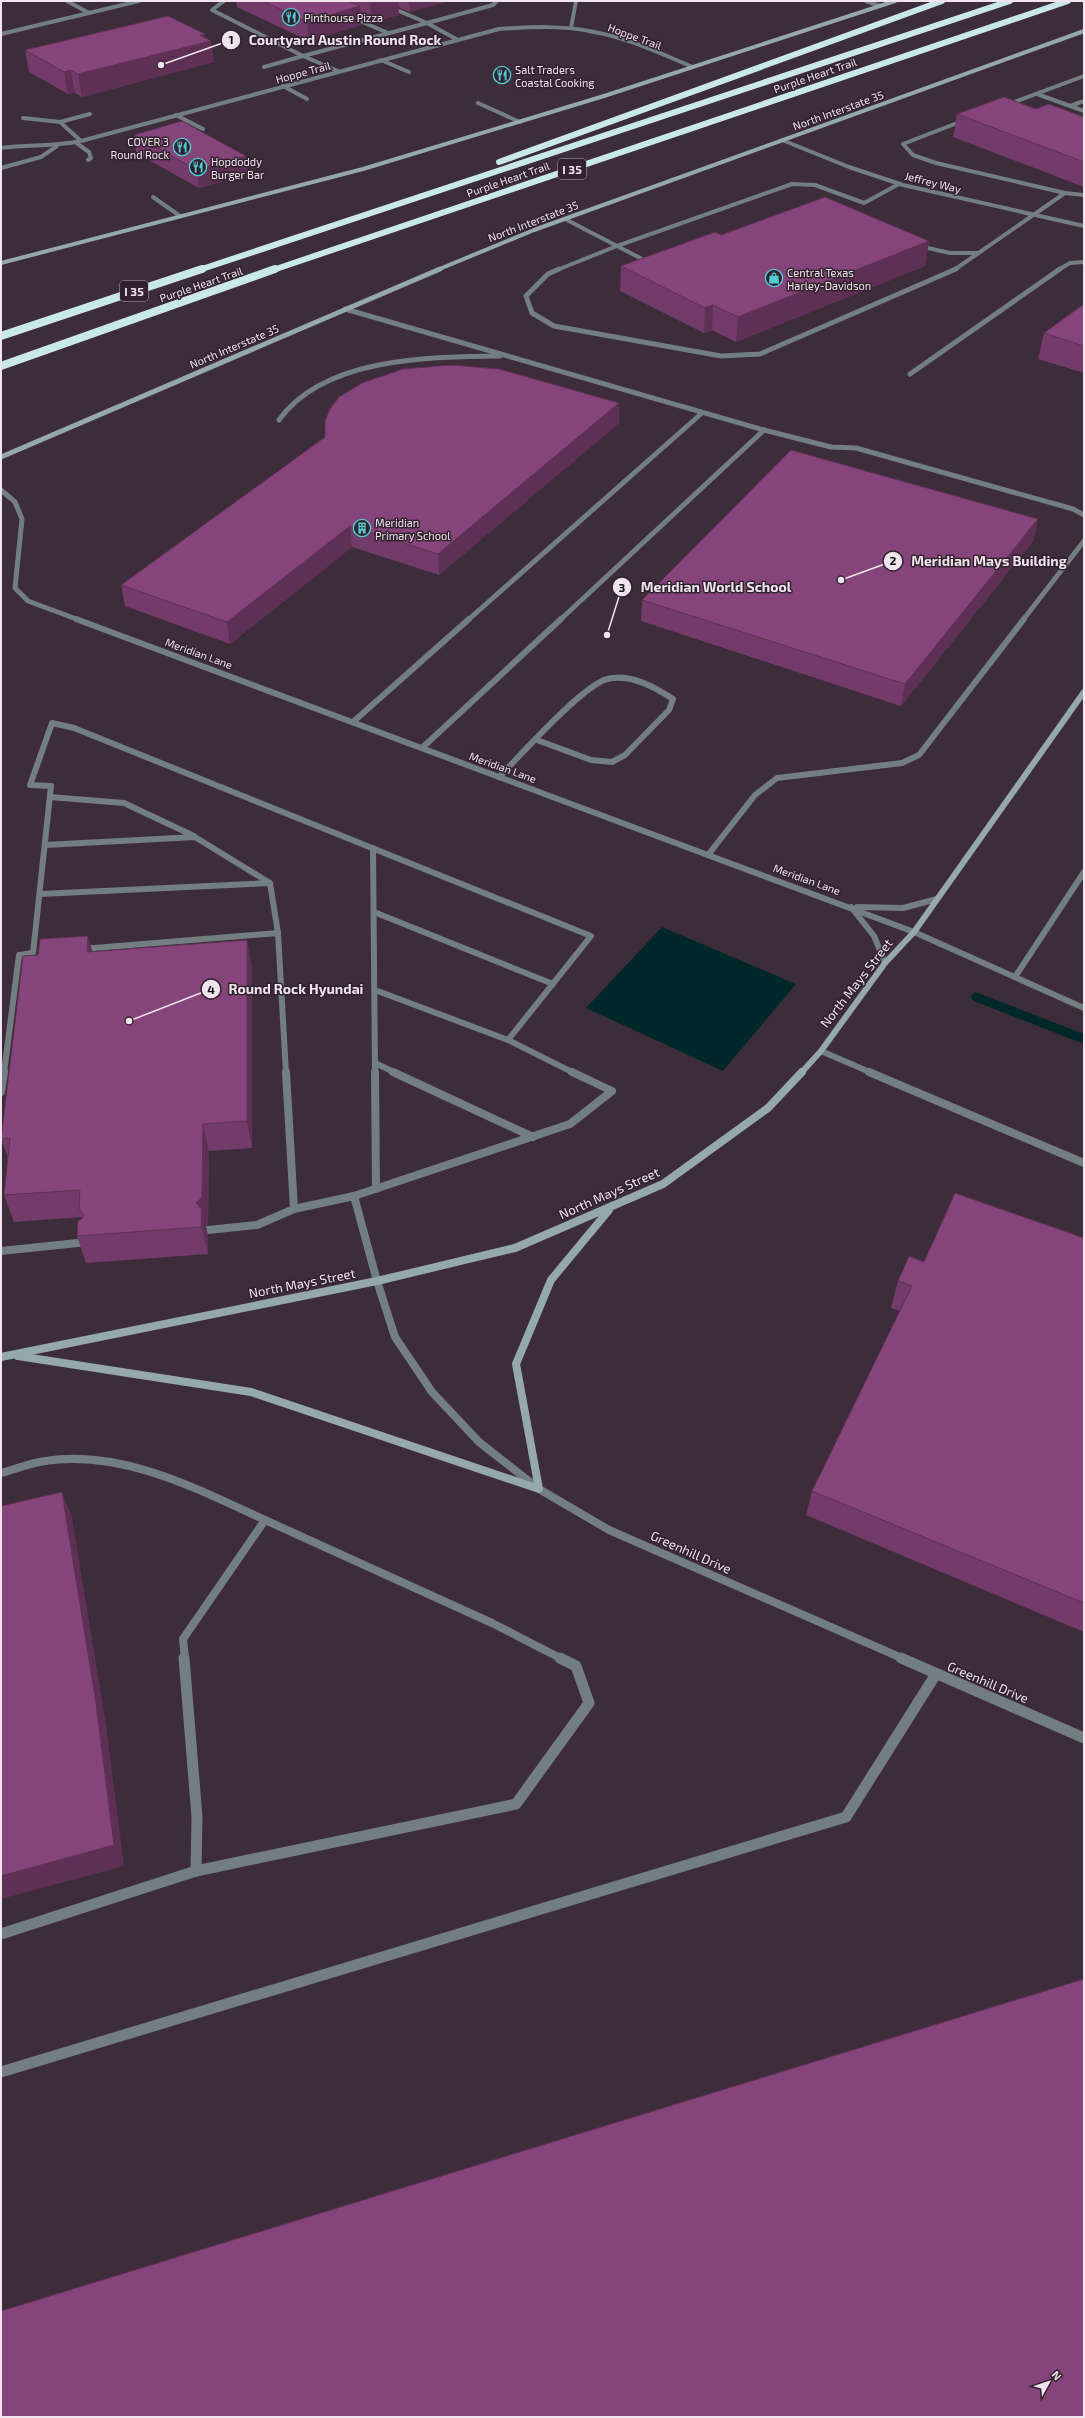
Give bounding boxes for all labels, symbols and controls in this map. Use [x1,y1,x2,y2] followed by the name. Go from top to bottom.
[281,7,301,27] restaurant icon: Pinthouse Pizza
[304,11,383,24] place label: Pinthouse Pizza
[606,20,664,52] street label: Hoppe Trail
[221,27,450,53] callout: Courtyard Austin Round Rock
[249,31,442,48] text: Courtyard Austin Round Rock
[228,32,234,46] text: 1
[772,54,859,95] street label: Purple Heart Trail
[274,58,333,86] street label: Hoppe Trail
[515,63,594,89] place label: Salt Traders Coastal Cooking
[492,65,512,85] restaurant icon: Salt Traders Coastal Cooking
[791,88,885,132] street label: North Interstate 35
[111,135,169,161] place label: COVER 3 Round Rock
[172,137,192,157] restaurant icon: COVER 3 Round Rock
[211,155,265,181] place label: Hopdoddy Burger Bar
[188,157,208,177] restaurant icon: Hopdoddy Burger Bar
[465,158,552,199] street label: Purple Heart Trail
[558,159,586,179] road number: I 35
[903,169,963,195] street label: Jeffrey Way
[486,198,580,244] street label: North Interstate 35
[158,263,245,304] street label: Purple Heart Trail
[787,266,871,292] place label: Central Texas Harley-Davidson
[764,268,784,288] shop icon: Central Texas Harley-Davidson
[120,281,148,301] road number: I 35
[187,321,281,371] street label: North Interstate 35
[375,516,451,542] place label: Meridian Primary School
[352,518,372,538] building icon: Meridian Primary School
[883,548,1075,574] callout: Meridian Mays Building
[911,552,1067,569] text: Meridian Mays Building
[890,553,897,567] text: 2
[612,574,799,600] callout: Meridian World School
[641,578,792,595] text: Meridian World School
[619,580,626,594] text: 3
[164,635,234,671] street label: Meridian Lane
[468,749,538,785] street label: Meridian Lane
[772,861,842,897] street label: Meridian Lane
[816,935,896,1031] street label: North Mays Street
[201,976,372,1002] callout: Round Rock Hyundai
[228,980,364,997] text: Round Rock Hyundai
[207,982,215,996] text: 4
[556,1164,662,1222] street label: North Mays Street
[247,1265,357,1301] street label: North Mays Street
[648,1527,734,1577] street label: Greenhill Drive
[945,1658,1031,1706] street label: Greenhill Drive
[1029,2362,1069,2402] north arrow
[1050,2368,1065,2383] text: N

